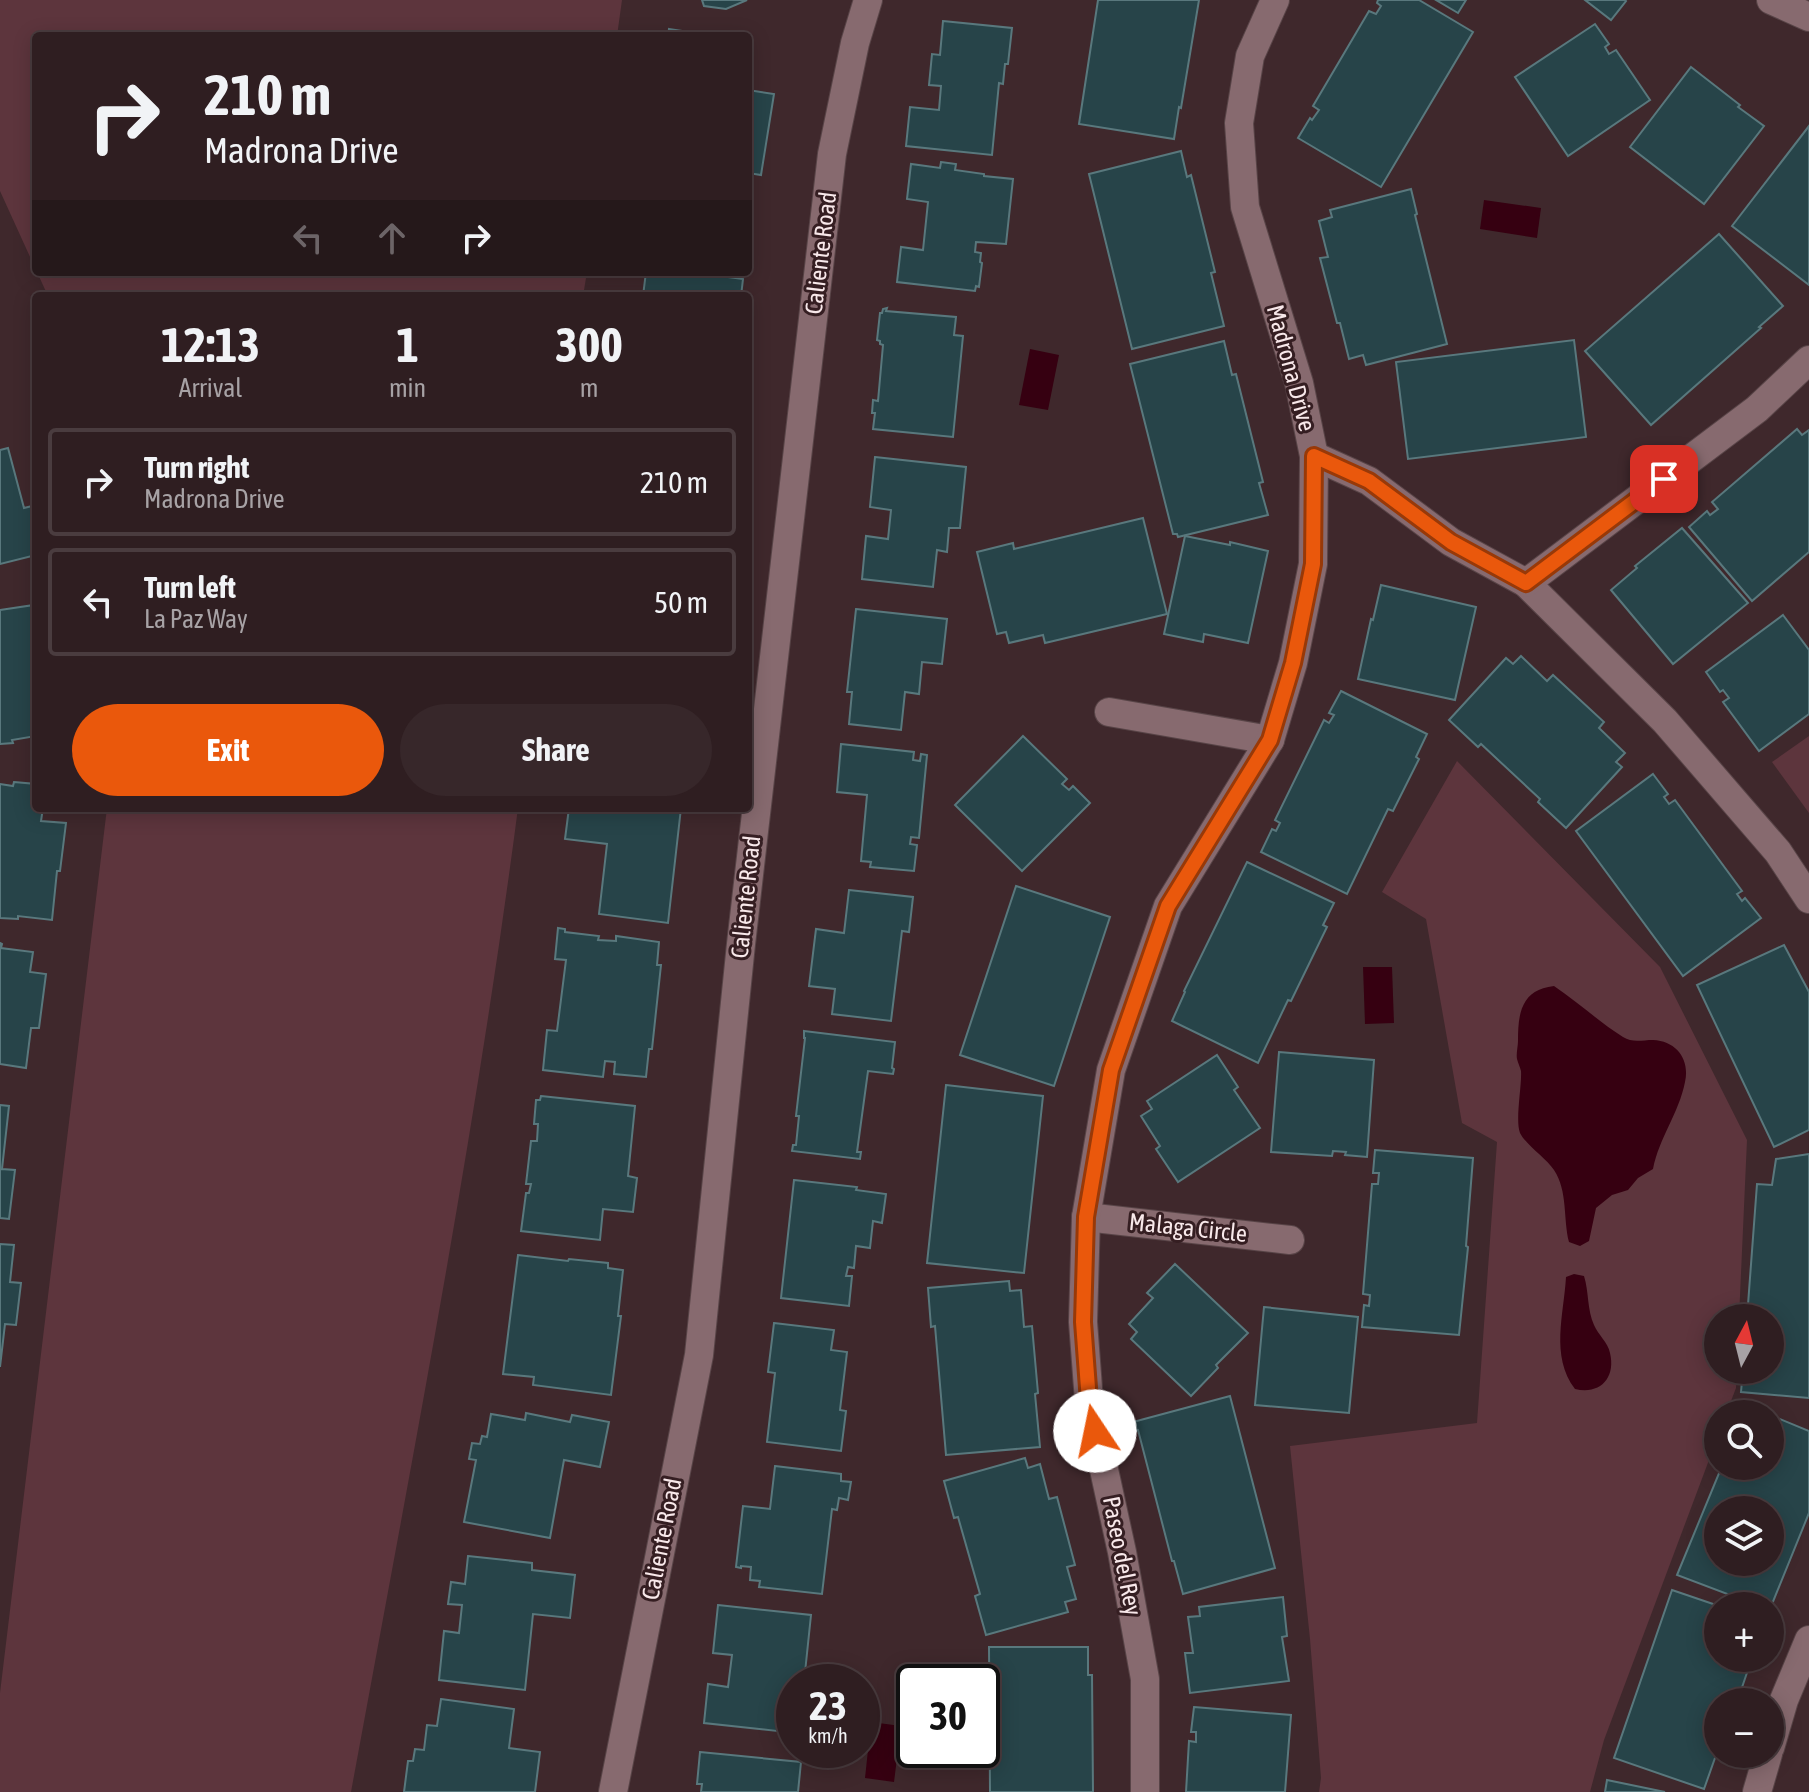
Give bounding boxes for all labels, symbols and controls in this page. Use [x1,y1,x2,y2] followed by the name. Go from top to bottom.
[204,63,331,127] text: 210 m
[72,64,176,168] icon: right
[204,129,398,171] text: Madrona Drive
[800,190,841,316] street label: Caliente Road
[286,216,330,260] icon: left
[370,216,414,260] icon: ahead
[454,216,498,260] icon: right
[1262,302,1321,434] street label: Madrona Drive
[161,317,260,372] text: 12:13
[396,317,419,372] text: 1
[555,317,623,372] text: 300
[179,373,242,403] text: Arrival
[389,373,426,403] text: min
[580,373,598,403] text: m
[1630,445,1698,513] pin
[144,450,250,484] text: Turn right
[1642,457,1686,501] icon: arrive
[76,460,120,504] icon: right
[640,465,708,499] text: 210 m
[144,484,284,514] text: Madrona Drive
[144,570,236,604] text: Turn left
[76,580,120,624] icon: left
[654,585,708,619] text: 50 m
[144,604,248,634] text: La Paz Way
[72,704,384,796] button: Exit
[400,704,712,796] button: Share
[726,834,765,960] street label: Caliente Road
[1128,1208,1248,1247] street label: Malaga Circle
[1704,1304,1784,1384] north arrow
[1704,1304,1784,1768] map controls
[1053,1389,1137,1473] position arrow
[1704,1400,1784,1480] button: search
[637,1476,687,1602] street label: Caliente Road
[1098,1494,1147,1618] street label: Paseo del Rey
[1704,1496,1784,1576] button: layers
[1704,1592,1784,1672] button: +
[896,1664,1000,1768] speed limit sign: 30
[809,1683,847,1728] text: 23
[1704,1688,1784,1768] button: −
[808,1724,848,1747] text: km/h

